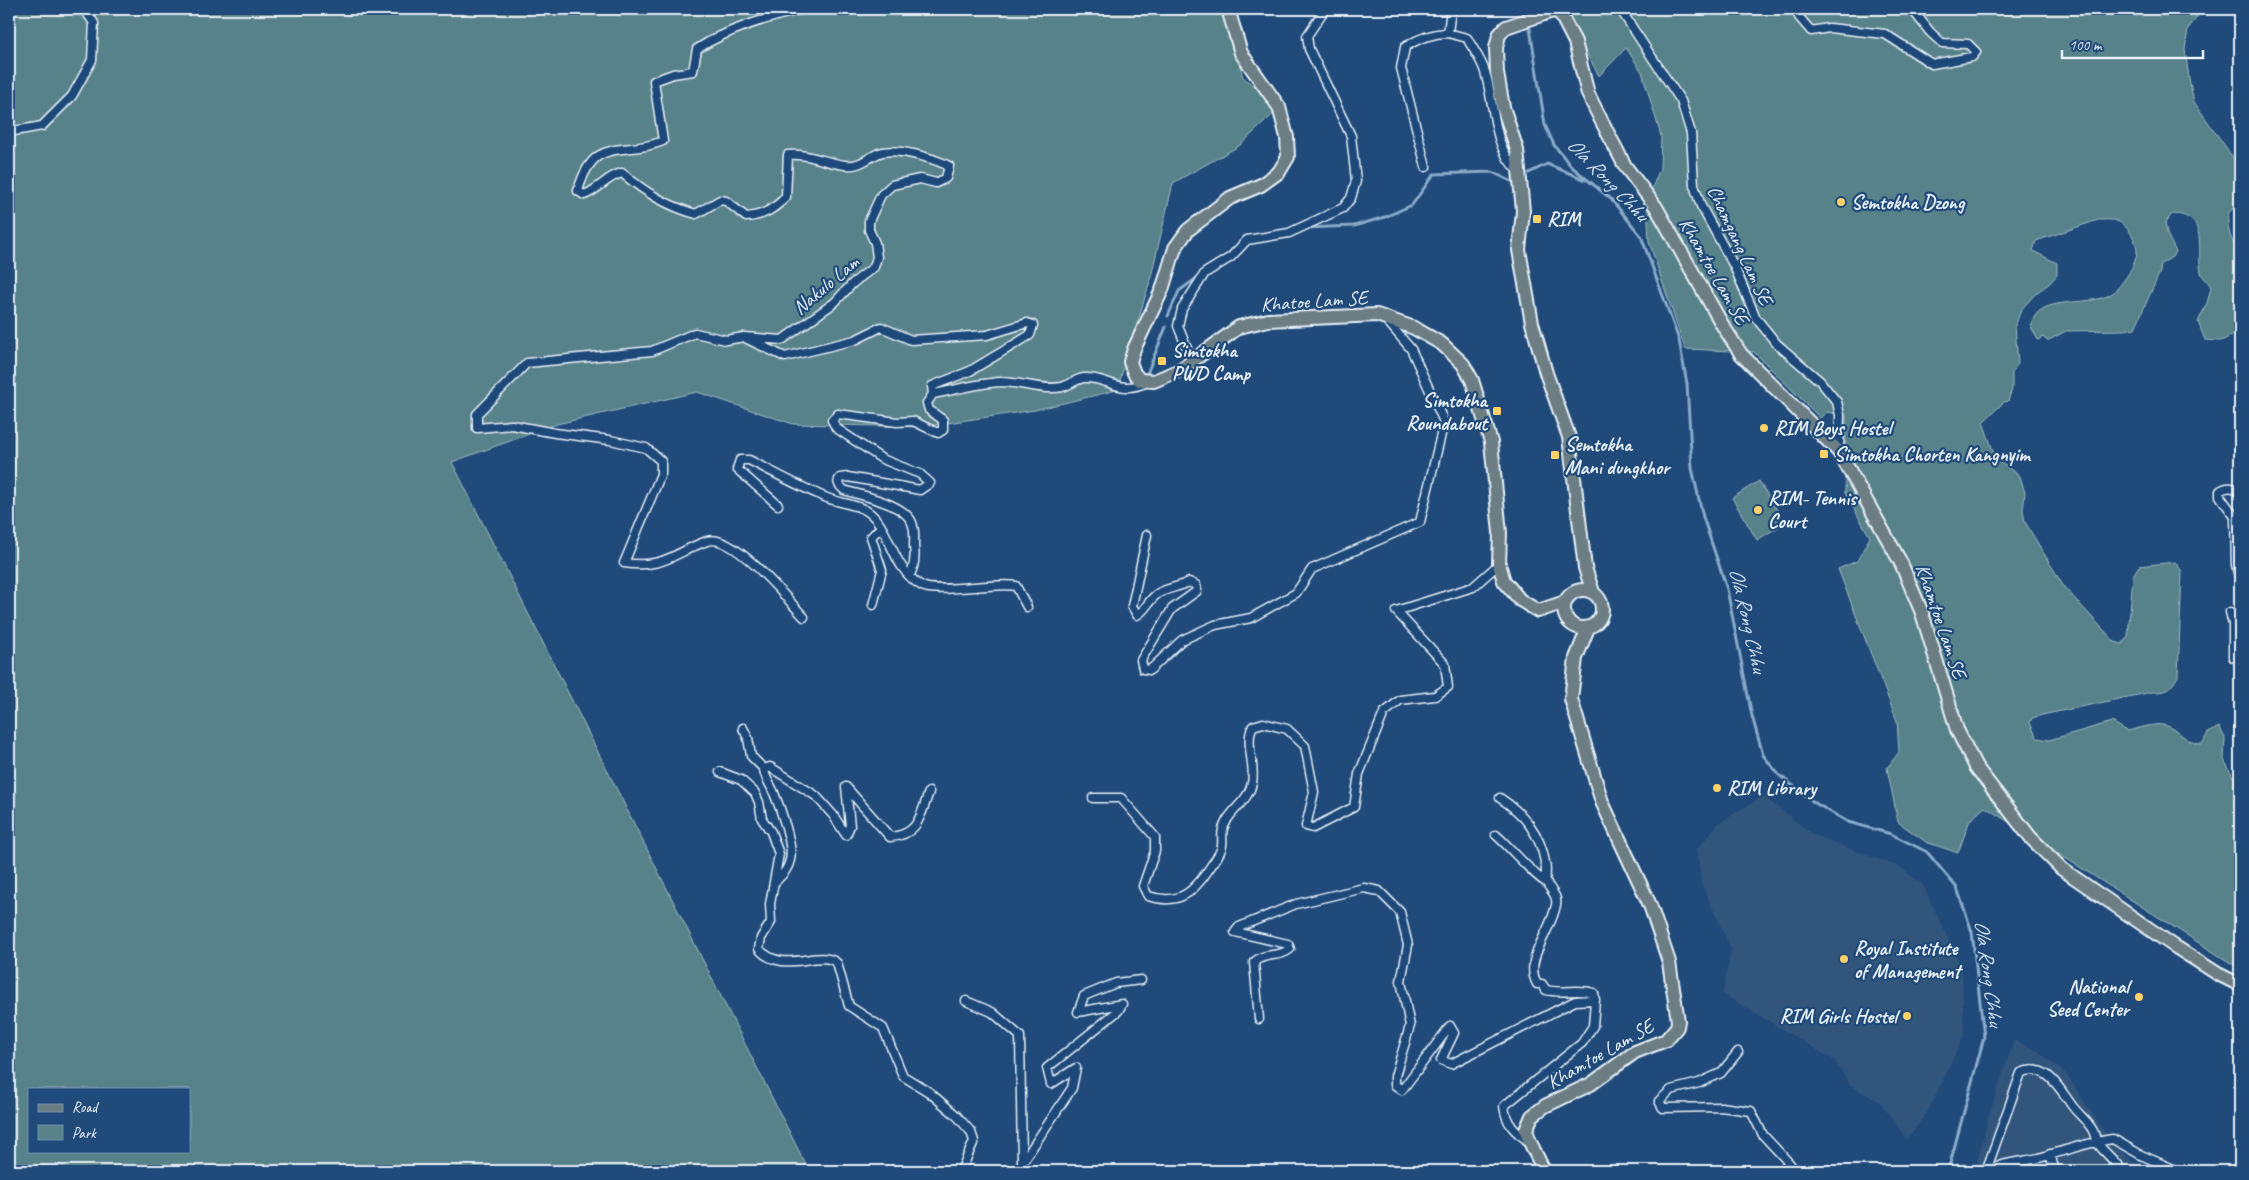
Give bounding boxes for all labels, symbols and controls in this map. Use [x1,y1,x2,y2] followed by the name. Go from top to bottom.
[2062,28,2203,60] scale bar
[2069,36,2103,55] text: 100 m
[1562,132,1657,229] water label: Ola Rong Chhu
[1701,181,1780,311] street label: Chamgang Lam SE
[1851,190,1966,215] place label: Semtokha Dzong
[1835,196,1847,208] marker: Semtokha Dzong
[1547,207,1582,232] place label: RIM
[1531,213,1543,225] marker: RIM
[1673,213,1756,331] street label: Khamtoe Lam SE
[788,249,865,320] street label: Nakulo Lam
[1260,285,1371,317] street label: Khatoe Lam SE
[1172,338,1251,386] place label: Simtokha PWD Camp
[1156,355,1168,367] marker: Simtokha PWD Camp
[1406,388,1489,436] place label: Simtokha Roundabout
[1491,405,1503,417] marker: Simtokha Roundabout
[1774,416,1894,441] place label: RIM Boys Hostel
[1758,422,1770,434] marker: RIM Boys Hostel
[1565,432,1672,480] place label: Semtokha Mani dungkhor
[1834,442,2031,467] place label: Simtokha Chorten Kangnyim
[1818,448,1830,460] marker: Simtokha Chorten Kangnyim
[1549,449,1561,461] marker: Semtokha Mani dungkhor
[1768,486,1858,534] place label: RIM- Tennis Court
[1752,504,1764,516] marker: RIM- Tennis Court
[1910,561,1973,684] street label: Khamtoe Lam SE
[1723,565,1773,678] water label: Ola Rong Chhu
[1727,776,1818,801] place label: RIM Library
[1711,782,1723,794] marker: RIM Library
[1969,919,2010,1031] water label: Ola Rong Chhu
[1854,936,1964,984] place label: Royal Institute of Management
[1838,953,1850,965] marker: Royal Institute of Management
[2047,974,2132,1022] place label: National Seed Center
[2133,991,2145,1003] marker: National Seed Center
[1779,1004,1900,1029] place label: RIM Girls Hostel
[1901,1010,1913,1022] marker: RIM Girls Hostel
[1542,1012,1660,1095] street label: Khamtoe Lam SE
[28,1088,190,1152] legend
[72,1098,99,1117] text: Road
[72,1124,97,1143] text: Park

